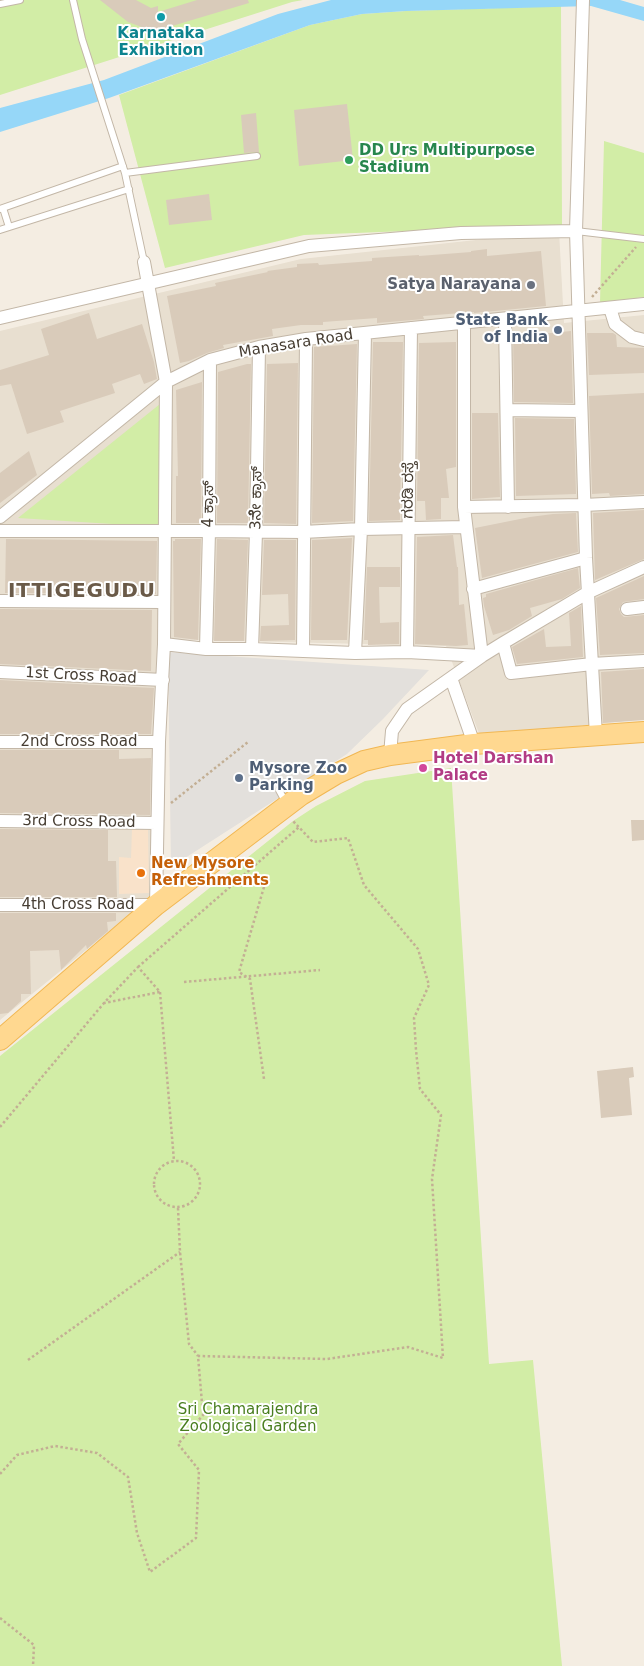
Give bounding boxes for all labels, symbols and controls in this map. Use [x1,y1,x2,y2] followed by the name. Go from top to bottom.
[155,11,167,23] marker: Karnataka Exhibition
[117,25,205,60] place label: Karnataka Exhibition
[359,142,535,177] place label: DD Urs Multipurpose Stadium
[343,154,355,166] marker: DD Urs Multipurpose Stadium
[387,276,521,294] place label: Satya Narayana
[525,279,537,291] marker: Satya Narayana
[455,312,548,347] place label: State Bank of India
[552,324,564,336] marker: State Bank of India
[238,326,354,362] street label: Manasara Road
[400,461,418,519] street label: ಗರಡಿ ರಸ್ತೆ
[247,466,267,530] street label: 3ನೆೇ ಕ್ರಾಸ್
[200,481,218,527] street label: 4 ಕ್ರಾಸ್
[7,580,157,604] district label: ITTIGEGUDU
[25,664,137,688] street label: 1st Cross Road
[21,733,137,751] street label: 2nd Cross Road
[433,750,554,785] place label: Hotel Darshan Palace
[249,760,347,795] place label: Mysore Zoo Parking
[417,762,429,774] marker: Hotel Darshan Palace
[233,772,245,784] marker: Mysore Zoo Parking
[22,812,136,832] street label: 3rd Cross Road
[151,855,269,890] place label: New Mysore Refreshments
[135,867,147,879] marker: New Mysore Refreshments
[21,896,135,914] street label: 4th Cross Road
[178,1401,318,1436] park label: Sri Chamarajendra Zoological Garden

